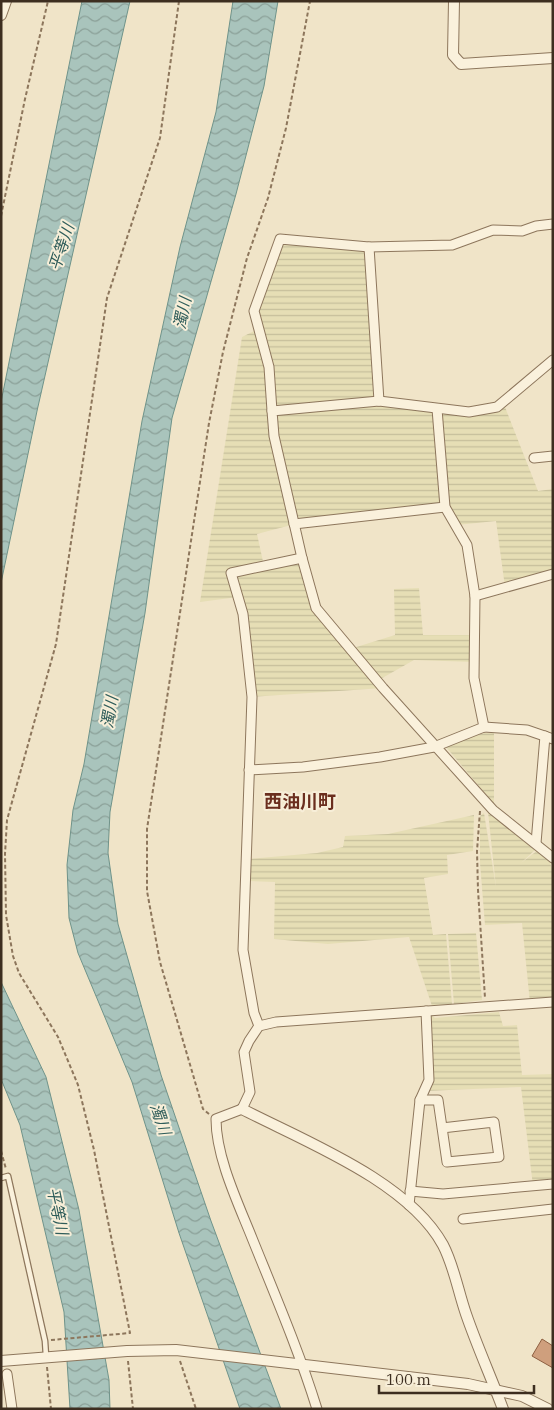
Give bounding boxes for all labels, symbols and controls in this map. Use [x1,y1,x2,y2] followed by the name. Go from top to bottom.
[44,219,79,273] water label: 平等川
[169,293,195,331] water label: 濁川
[96,693,122,730] water label: 濁川
[264,790,336,813] district label: 西油川町
[146,1101,176,1139] water label: 濁川
[43,1185,73,1239] water label: 平等川
[379,1362,534,1394] scale bar
[386,1370,431,1389] text: 100 m

